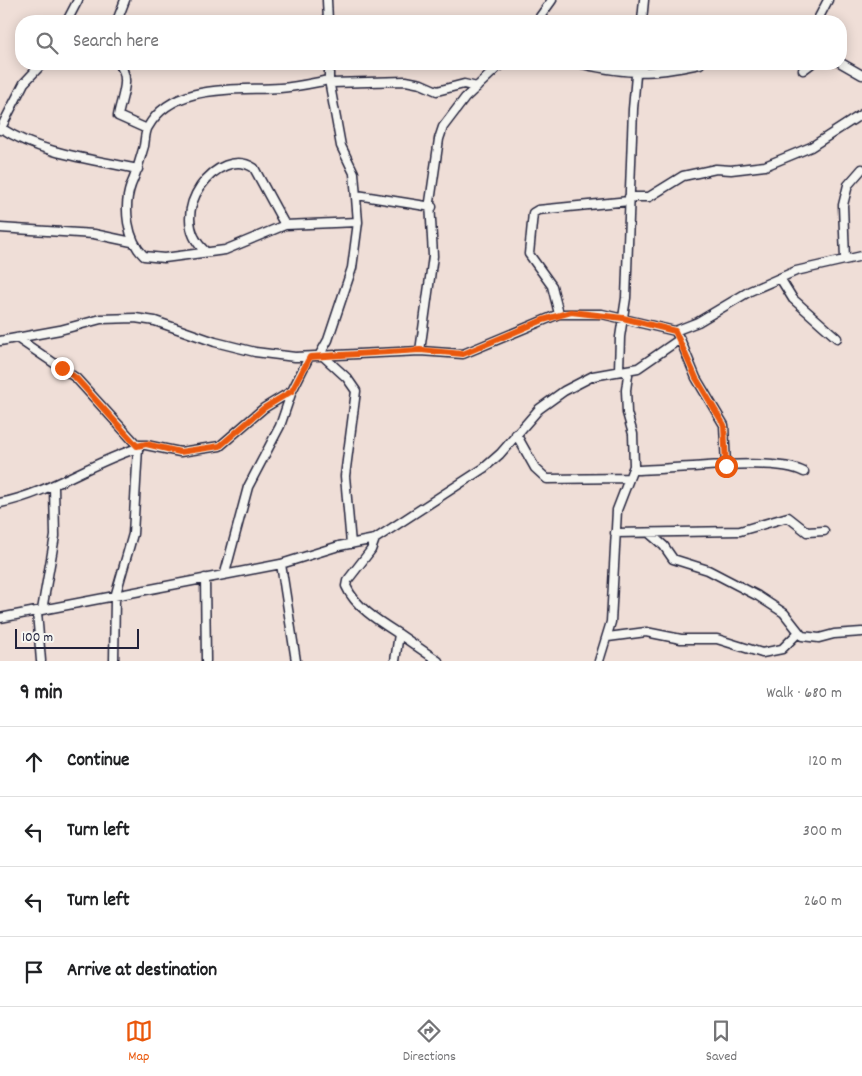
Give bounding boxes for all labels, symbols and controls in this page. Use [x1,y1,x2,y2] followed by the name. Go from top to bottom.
[15,15,847,70] search box
[33,29,61,57] icon: search
[73,29,159,56] text: Search here
[51,357,74,380] route end
[715,455,738,478] route start
[15,626,139,649] scale bar
[22,628,53,648] text: 100 m
[20,679,62,709] text: 9 min
[766,682,842,705] text: Walk · 680 m
[20,748,48,776] icon: ahead
[67,748,129,775] text: Continue
[808,750,842,773] text: 120 m
[20,818,48,846] icon: left
[67,818,130,845] text: Turn left
[803,820,842,843] text: 300 m
[20,888,48,916] icon: left
[67,888,130,915] text: Turn left
[804,890,842,913] text: 260 m
[20,958,48,986] icon: arrive
[67,958,217,985] text: Arrive at destination
[125,1017,153,1067] tab: Map
[403,1017,456,1067] tab: Directions
[706,1017,737,1067] tab: Saved

